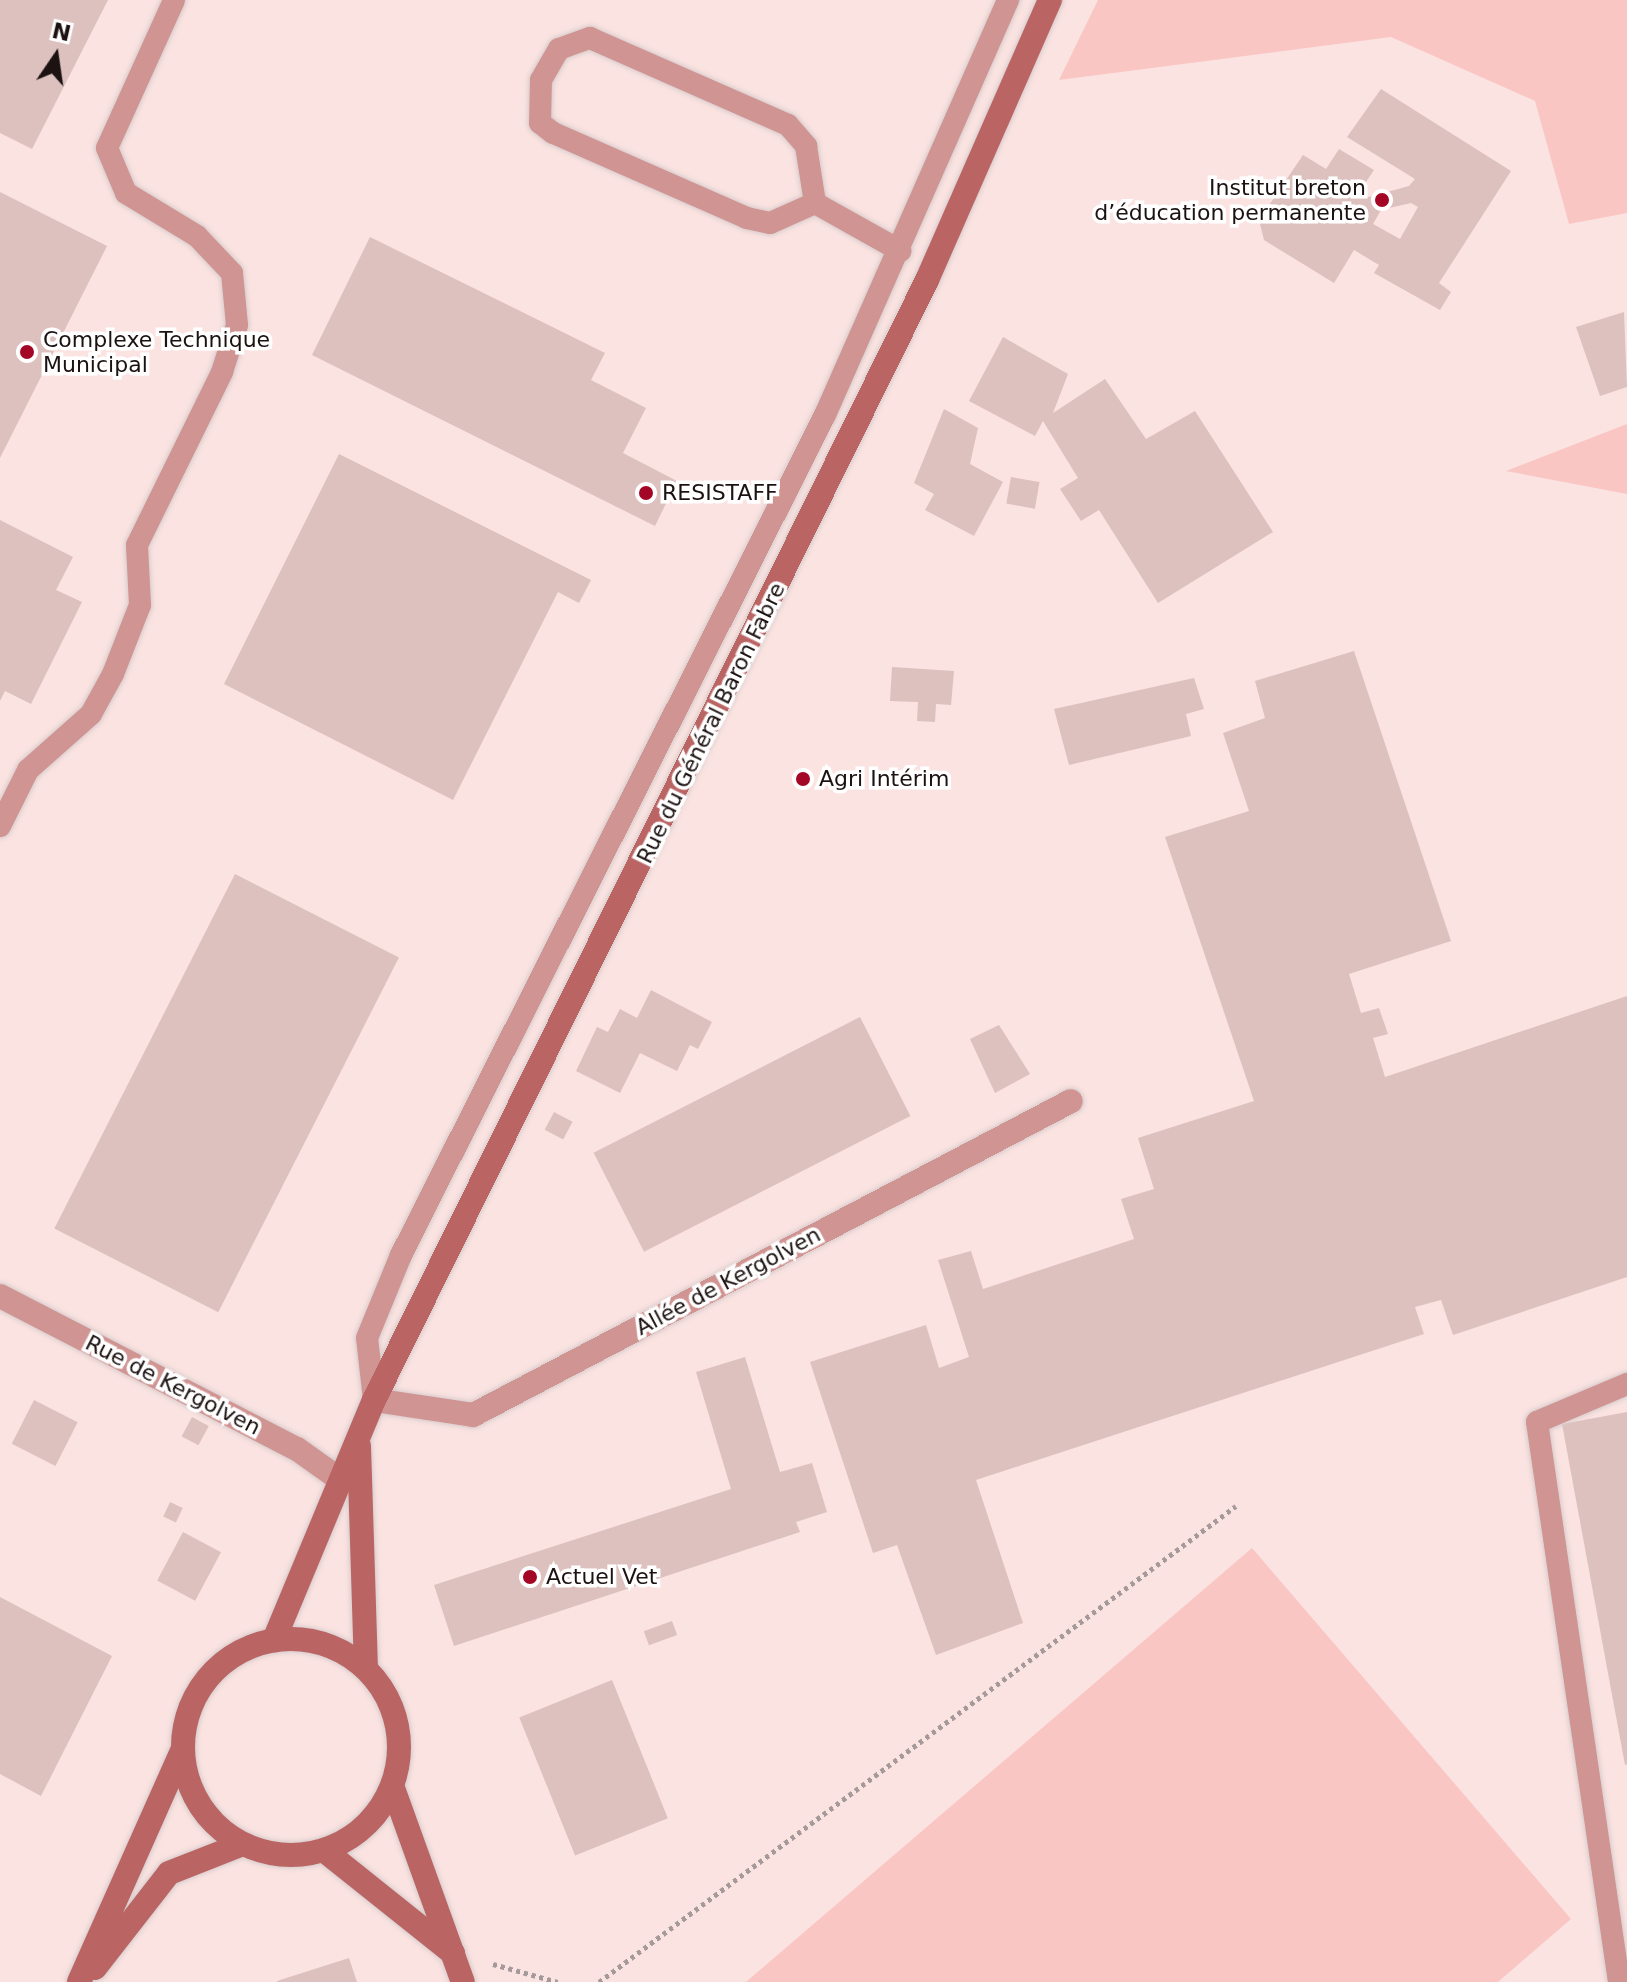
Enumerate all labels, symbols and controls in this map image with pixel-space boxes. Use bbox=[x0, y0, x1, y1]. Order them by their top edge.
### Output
north arrow bbox=[16, 16, 96, 96]
text: N bbox=[50, 18, 73, 46]
place label: Institut breton d’éducation permanente bbox=[1094, 174, 1366, 226]
marker: Institut breton d’éducation permanente bbox=[1373, 191, 1391, 209]
place label: Complexe Technique Municipal bbox=[43, 326, 270, 378]
marker: Complexe Technique Municipal bbox=[18, 343, 36, 361]
place label: RESISTAFF bbox=[662, 480, 778, 506]
marker: RESISTAFF bbox=[637, 484, 655, 502]
street label: Rue du Général Baron Fabre bbox=[631, 578, 791, 868]
place label: Agri Intérim bbox=[819, 766, 949, 792]
marker: Agri Intérim bbox=[794, 770, 812, 788]
street label: Allée de Kergolven bbox=[631, 1221, 825, 1341]
street label: Rue de Kergolven bbox=[81, 1329, 265, 1441]
place label: Actuel Vet bbox=[546, 1564, 657, 1590]
marker: Actuel Vet bbox=[521, 1568, 539, 1586]

